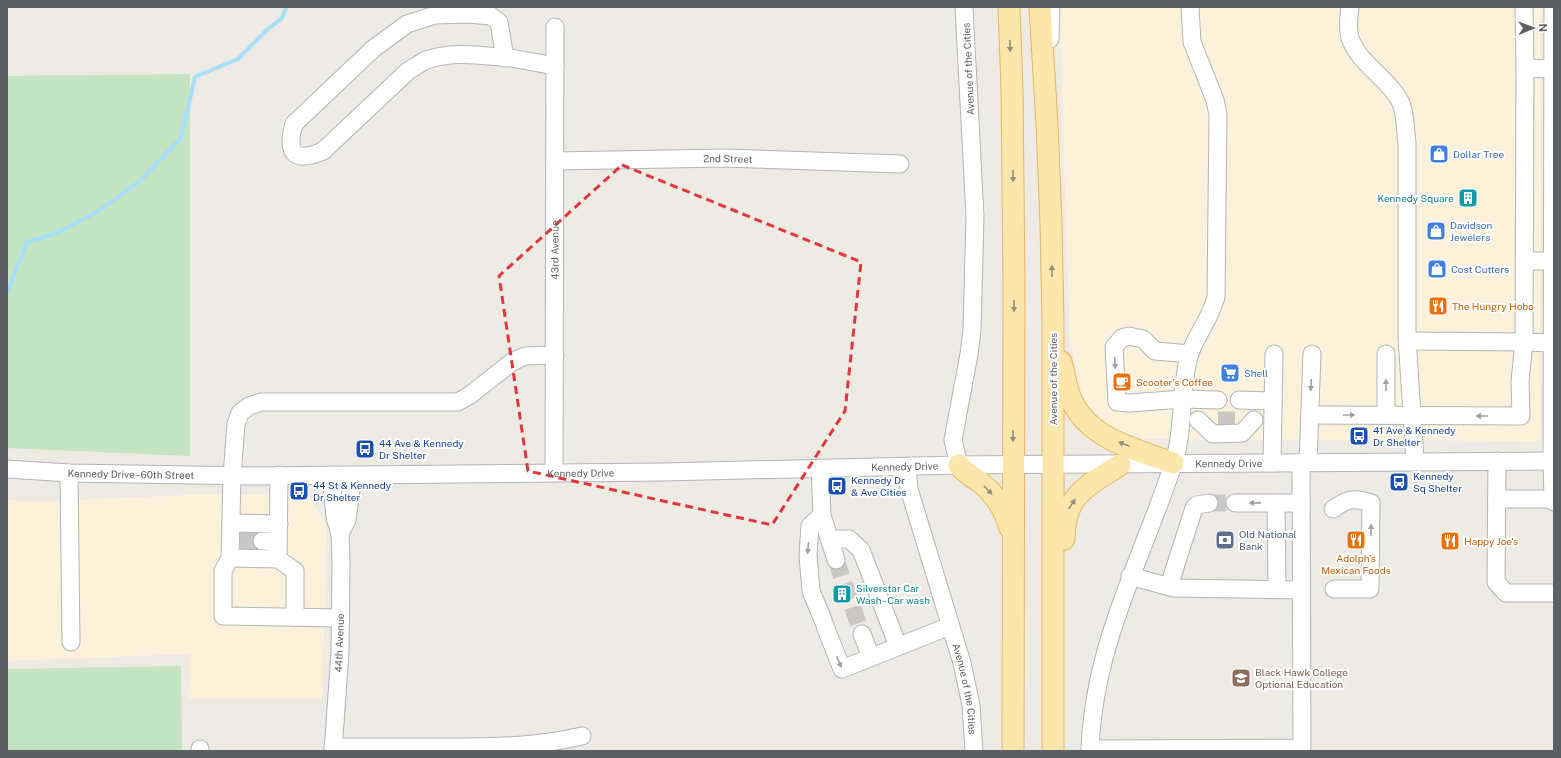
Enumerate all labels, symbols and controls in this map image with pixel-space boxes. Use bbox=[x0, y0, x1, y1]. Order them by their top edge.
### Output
north arrow bbox=[1513, 8, 1553, 48]
street label: Avenue of the Cities bbox=[960, 22, 976, 116]
text: N bbox=[1537, 23, 1549, 32]
one-way arrow bbox=[1007, 40, 1014, 52]
shop icon: Dollar Tree bbox=[1428, 143, 1450, 165]
place label: Dollar Tree bbox=[1453, 148, 1504, 160]
street label: 2nd Street bbox=[703, 152, 753, 165]
one-way arrow bbox=[1010, 170, 1016, 183]
building icon: Kennedy Square bbox=[1457, 187, 1479, 209]
place label: Kennedy Square bbox=[1377, 192, 1454, 204]
place label: Davidson Jewelers bbox=[1450, 219, 1492, 243]
street label: 43rd Avenue bbox=[548, 220, 561, 280]
shop icon: Davidson Jewelers bbox=[1425, 220, 1447, 242]
shop icon: Cost Cutters bbox=[1426, 258, 1448, 280]
place label: Cost Cutters bbox=[1451, 263, 1509, 275]
one-way arrow bbox=[1049, 264, 1055, 277]
restaurant icon: The Hungry Hobo bbox=[1427, 295, 1449, 317]
one-way arrow bbox=[1011, 300, 1017, 313]
place label: The Hungry Hobo bbox=[1452, 300, 1534, 312]
street label: Avenue of the Cities bbox=[1047, 333, 1059, 425]
one-way arrow bbox=[1112, 357, 1118, 370]
supermarket icon: Shell bbox=[1219, 362, 1241, 384]
place label: Shell bbox=[1244, 367, 1268, 379]
cafe icon: Scooter's Coffee bbox=[1111, 371, 1133, 393]
place label: Scooter's Coffee bbox=[1136, 376, 1213, 388]
one-way arrow bbox=[1383, 378, 1389, 391]
one-way arrow bbox=[1308, 379, 1314, 392]
one-way arrow bbox=[1343, 412, 1356, 418]
one-way arrow bbox=[1475, 413, 1488, 419]
place label: 41 Ave & Kennedy Dr Shelter bbox=[1373, 424, 1456, 448]
bus stop icon: 41 Ave & Kennedy Dr Shelter bbox=[1348, 425, 1370, 447]
one-way arrow bbox=[1010, 430, 1016, 443]
place label: 44 Ave & Kennedy Dr Shelter bbox=[379, 437, 464, 461]
bus stop icon: 44 Ave & Kennedy Dr Shelter bbox=[354, 438, 376, 460]
one-way arrow bbox=[1117, 441, 1129, 447]
street label: Kennedy Drive bbox=[1195, 457, 1263, 469]
street label: Kennedy Drive bbox=[871, 459, 939, 473]
street label: Kennedy Drive bbox=[547, 466, 615, 479]
street label: Kennedy Drive - 60th Street bbox=[67, 467, 194, 481]
place label: Kennedy Sq Shelter bbox=[1413, 470, 1462, 494]
bus stop icon: Kennedy Sq Shelter bbox=[1388, 471, 1410, 493]
place label: Kennedy Dr & Ave Cities bbox=[851, 474, 906, 498]
bus stop icon: Kennedy Dr & Ave Cities bbox=[826, 475, 848, 497]
place label: 44 St & Kennedy Dr Shelter bbox=[313, 479, 392, 503]
bus stop icon: 44 St & Kennedy Dr Shelter bbox=[288, 480, 310, 502]
one-way arrow bbox=[983, 485, 993, 495]
one-way arrow bbox=[1068, 498, 1075, 510]
one-way arrow bbox=[1248, 500, 1261, 506]
one-way arrow bbox=[1368, 523, 1374, 536]
place label: Old National Bank bbox=[1239, 528, 1297, 552]
bank icon: Old National Bank bbox=[1214, 529, 1236, 551]
restaurant icon: Adolph's Mexican Foods bbox=[1345, 529, 1367, 551]
restaurant icon: Happy Joe's bbox=[1439, 530, 1461, 552]
place label: Happy Joe's bbox=[1464, 535, 1518, 547]
one-way arrow bbox=[805, 542, 812, 554]
place label: Adolph's Mexican Foods bbox=[1321, 552, 1391, 576]
place label: Silverstar Car Wash - Car wash bbox=[856, 582, 930, 606]
building icon: Silverstar Car Wash - Car wash bbox=[831, 583, 853, 605]
street label: 44th Avenue bbox=[332, 613, 346, 673]
street label: Avenue of the Cities bbox=[950, 642, 979, 735]
one-way arrow bbox=[837, 656, 843, 668]
place label: Black Hawk College Optional Education bbox=[1255, 666, 1348, 690]
school or university icon: Black Hawk College Optional Education bbox=[1230, 667, 1252, 689]

